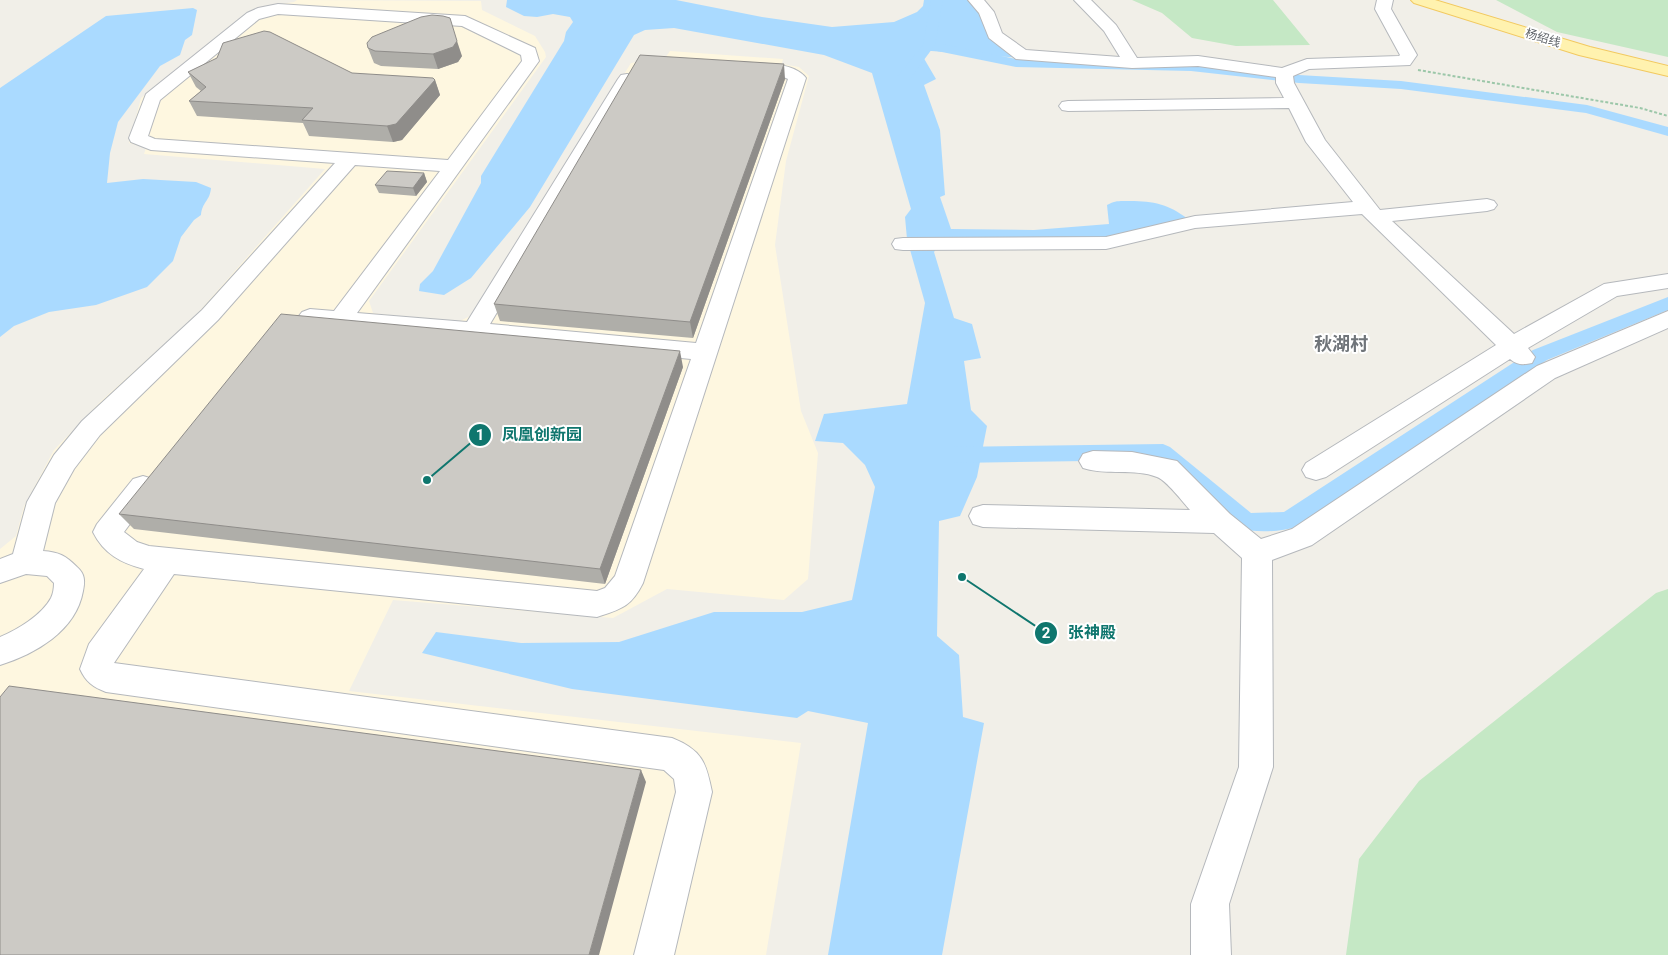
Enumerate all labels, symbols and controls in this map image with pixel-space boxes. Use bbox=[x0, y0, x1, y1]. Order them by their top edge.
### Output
street label: 杨绍线 bbox=[1524, 26, 1562, 50]
district label: 秋湖村 bbox=[1314, 333, 1368, 354]
callout: 凤凰创新园 bbox=[467, 419, 592, 450]
text: 凤凰创新园 bbox=[502, 425, 582, 444]
text: 1 bbox=[476, 426, 484, 444]
callout: 张神殿 bbox=[1033, 617, 1126, 648]
text: 张神殿 bbox=[1068, 623, 1116, 642]
text: 2 bbox=[1042, 624, 1051, 642]

